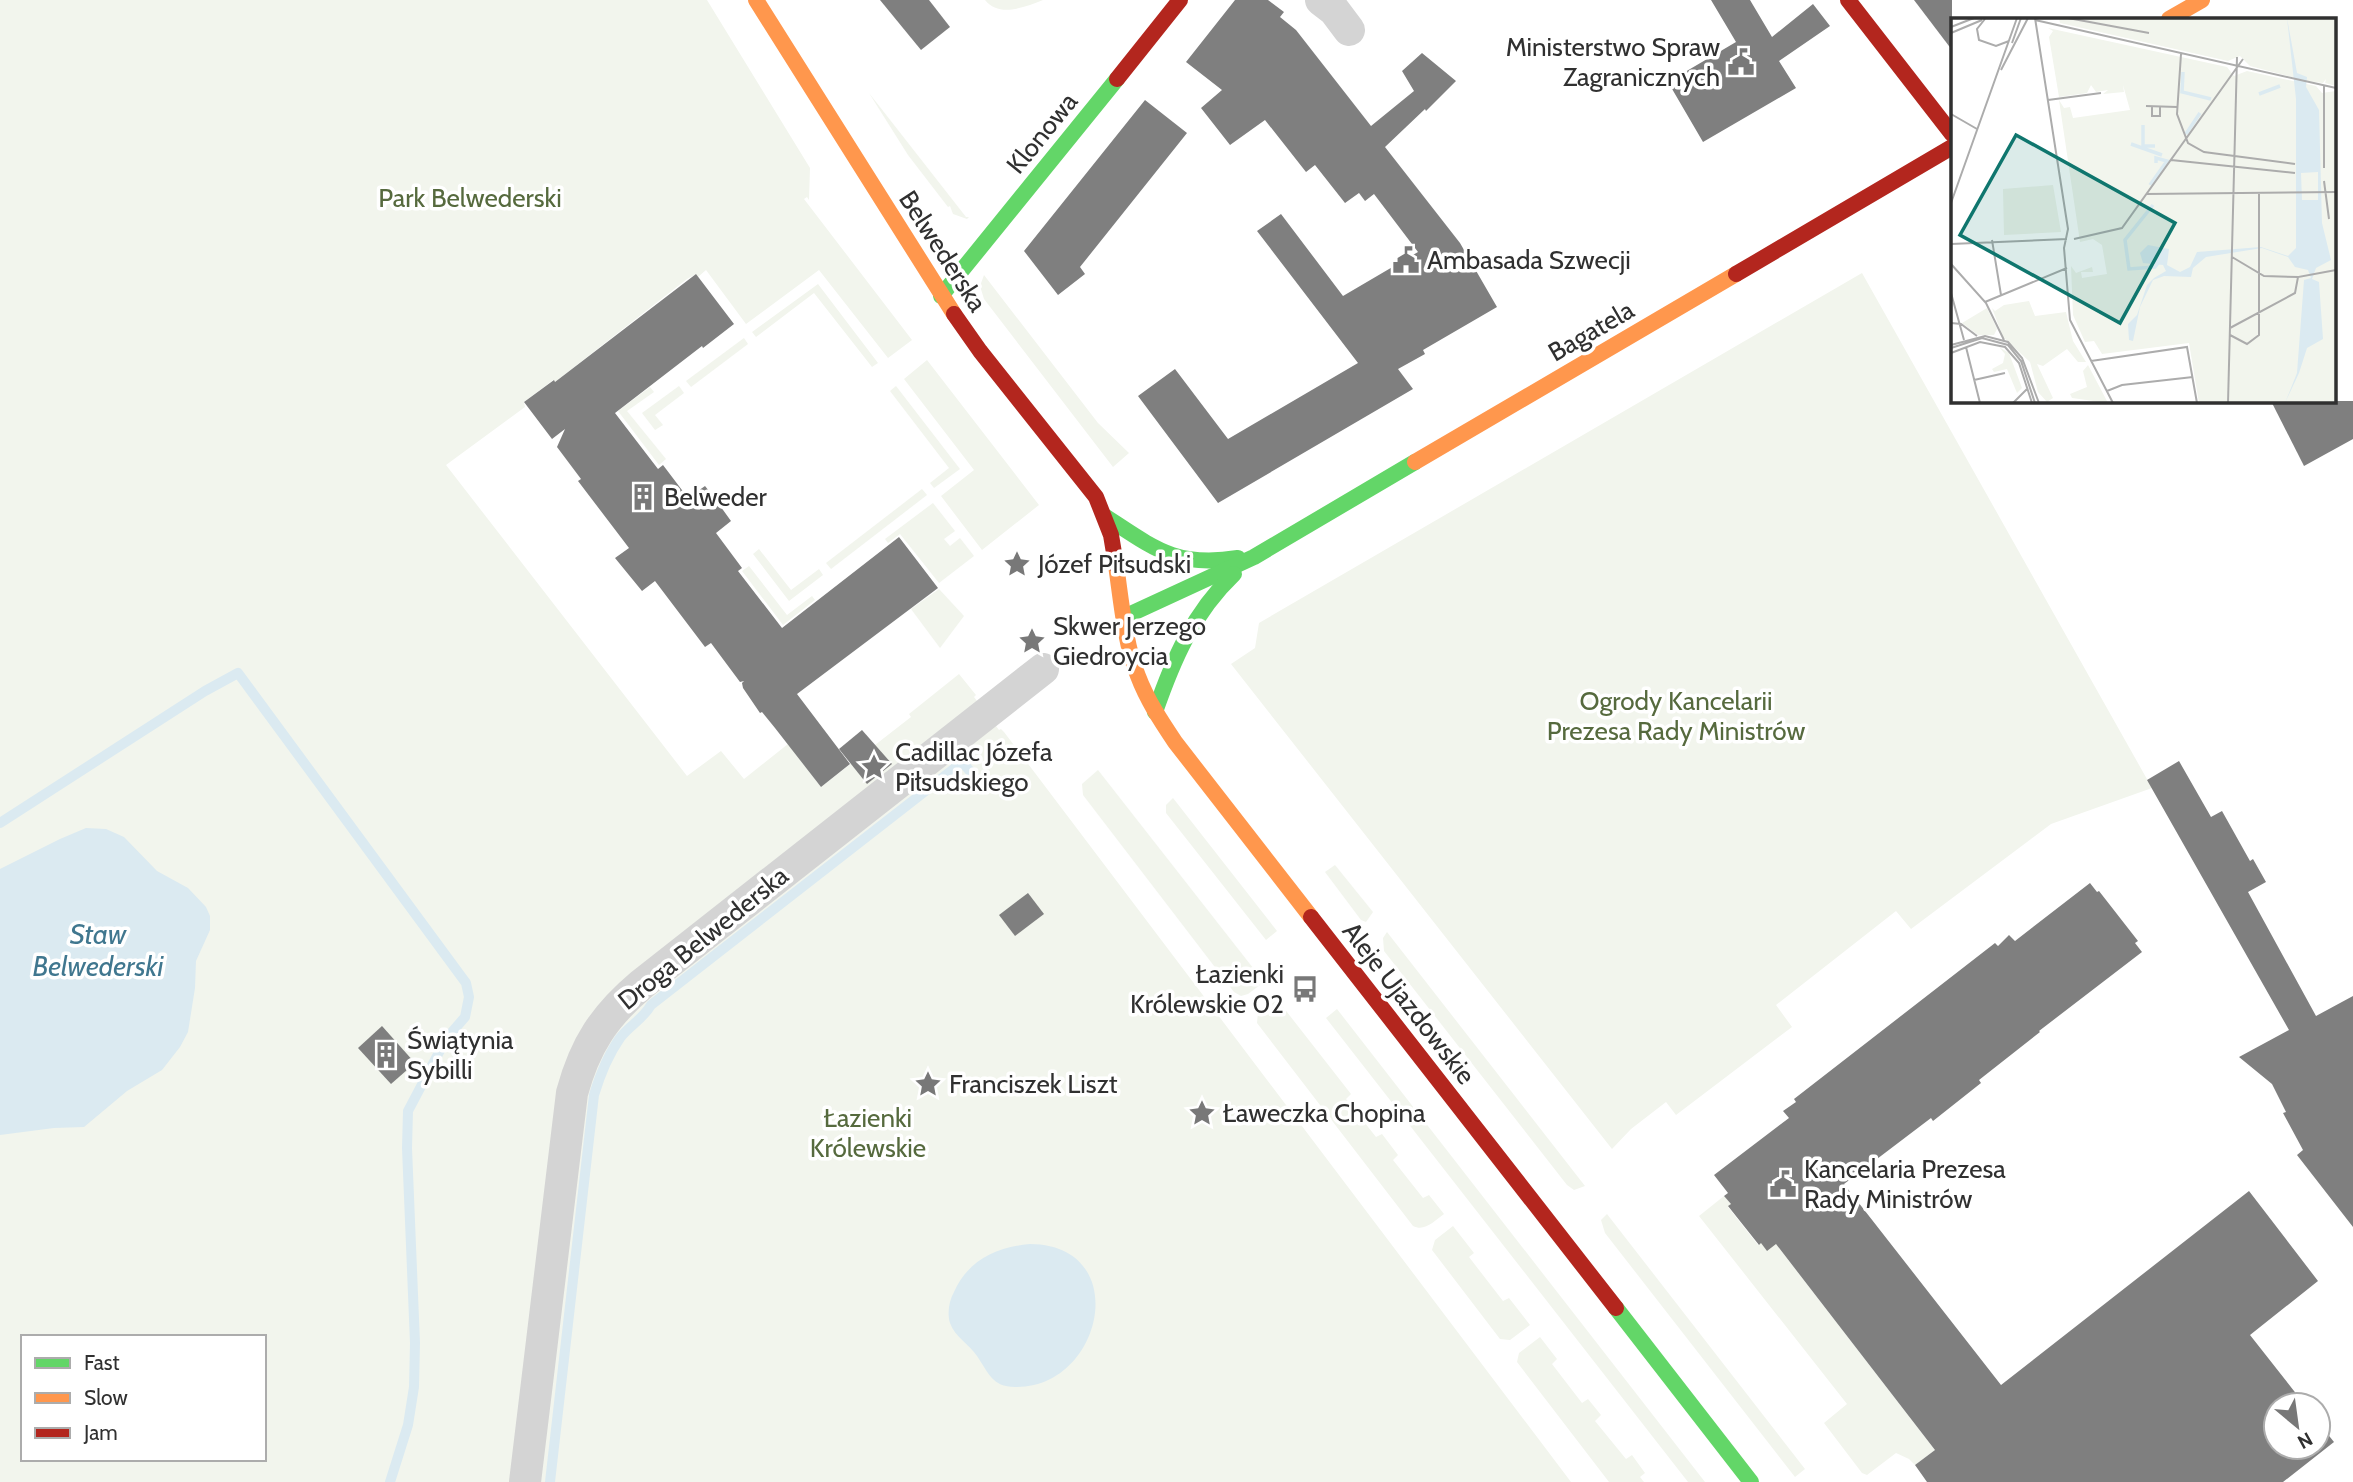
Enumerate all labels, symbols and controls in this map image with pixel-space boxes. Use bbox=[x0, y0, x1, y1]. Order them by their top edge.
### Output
inset map bbox=[1951, 18, 2336, 402]
place label: Ministerstwo Spraw Zagranicznych bbox=[1506, 31, 1720, 93]
public building icon: Ministerstwo Spraw Zagranicznych bbox=[1726, 47, 1756, 77]
street label: Klonowa bbox=[1000, 86, 1085, 180]
park label: Park Belwederski bbox=[378, 182, 562, 214]
street label: Belwederska bbox=[892, 185, 994, 318]
place label: Ambasada Szwecji bbox=[1427, 244, 1631, 276]
public building icon: Ambasada Szwecji bbox=[1391, 245, 1421, 275]
street label: Bagatela bbox=[1542, 293, 1640, 368]
place label: Belweder bbox=[664, 481, 768, 513]
building icon: Belweder bbox=[628, 482, 658, 512]
place label: Józef Piłsudski bbox=[1037, 548, 1191, 580]
place icon: Józef Piłsudski bbox=[1002, 549, 1032, 579]
place label: Skwer Jerzego Giedroycia bbox=[1053, 610, 1206, 672]
place icon: Skwer Jerzego Giedroycia bbox=[1017, 626, 1047, 656]
park label: Ogrody Kancelarii Prezesa Rady Ministrów bbox=[1547, 685, 1805, 747]
place label: Cadillac Józefa Piłsudskiego bbox=[895, 736, 1053, 798]
place icon: Cadillac Józefa Piłsudskiego bbox=[859, 752, 889, 782]
street label: Droga Belwederska bbox=[611, 859, 795, 1016]
street label: Aleje Ujazdowskie bbox=[1336, 916, 1482, 1090]
water label: Staw Belwederski bbox=[32, 917, 165, 983]
place label: Łazienki Królewskie 02 bbox=[1130, 958, 1284, 1020]
bus stop icon: Łazienki Królewskie 02 bbox=[1290, 974, 1320, 1004]
place label: Świątynia Sybilli bbox=[407, 1024, 514, 1086]
building icon: Świątynia Sybilli bbox=[371, 1040, 401, 1070]
place label: Franciszek Liszt bbox=[949, 1068, 1118, 1100]
place icon: Franciszek Liszt bbox=[913, 1069, 943, 1099]
place label: Ławeczka Chopina bbox=[1223, 1097, 1426, 1129]
place icon: Ławeczka Chopina bbox=[1187, 1098, 1217, 1128]
park label: Łazienki Królewskie bbox=[810, 1102, 926, 1164]
place label: Kancelaria Prezesa Rady Ministrów bbox=[1804, 1153, 2006, 1215]
public building icon: Kancelaria Prezesa Rady Ministrów bbox=[1768, 1169, 1798, 1199]
legend bbox=[21, 1335, 266, 1461]
text: Fast bbox=[84, 1350, 120, 1375]
text: Slow bbox=[84, 1385, 128, 1410]
north arrow bbox=[2262, 1391, 2332, 1461]
text: Jam bbox=[83, 1420, 118, 1445]
text: N bbox=[2294, 1427, 2316, 1454]

